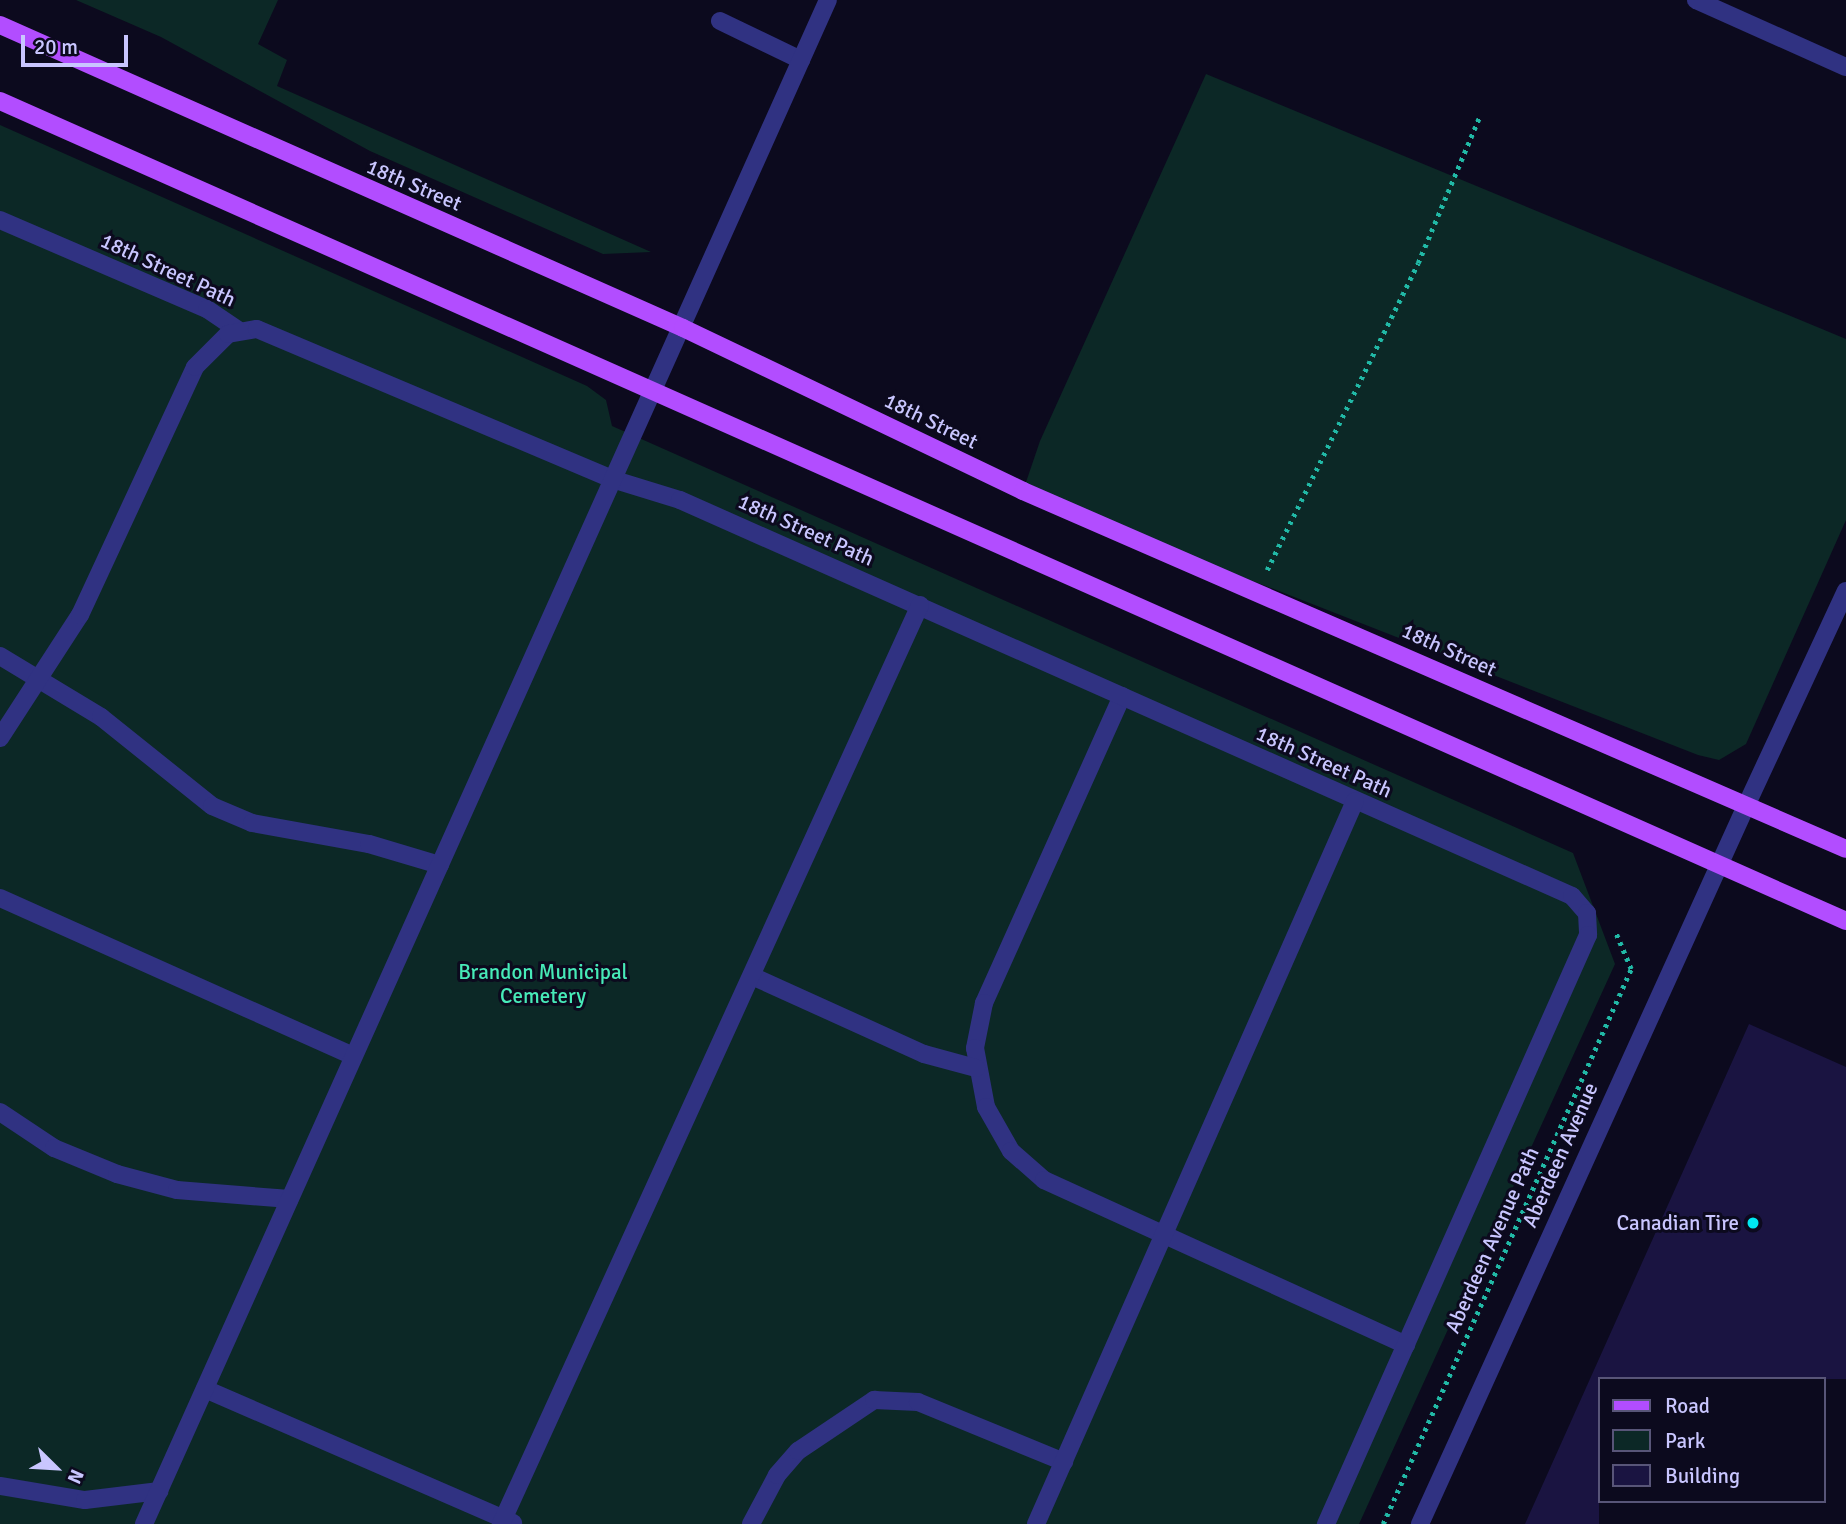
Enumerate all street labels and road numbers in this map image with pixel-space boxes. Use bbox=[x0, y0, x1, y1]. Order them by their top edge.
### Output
street label: 18th Street bbox=[363, 154, 465, 216]
street label: 18th Street Path bbox=[96, 228, 240, 312]
street label: 18th Street bbox=[880, 388, 982, 454]
street label: 18th Street Path bbox=[734, 489, 878, 571]
street label: 18th Street bbox=[1398, 618, 1500, 682]
street label: 18th Street Path bbox=[1252, 721, 1396, 803]
street label: Aberdeen Avenue bbox=[1517, 1079, 1603, 1231]
street label: Aberdeen Avenue Path bbox=[1440, 1143, 1544, 1337]

